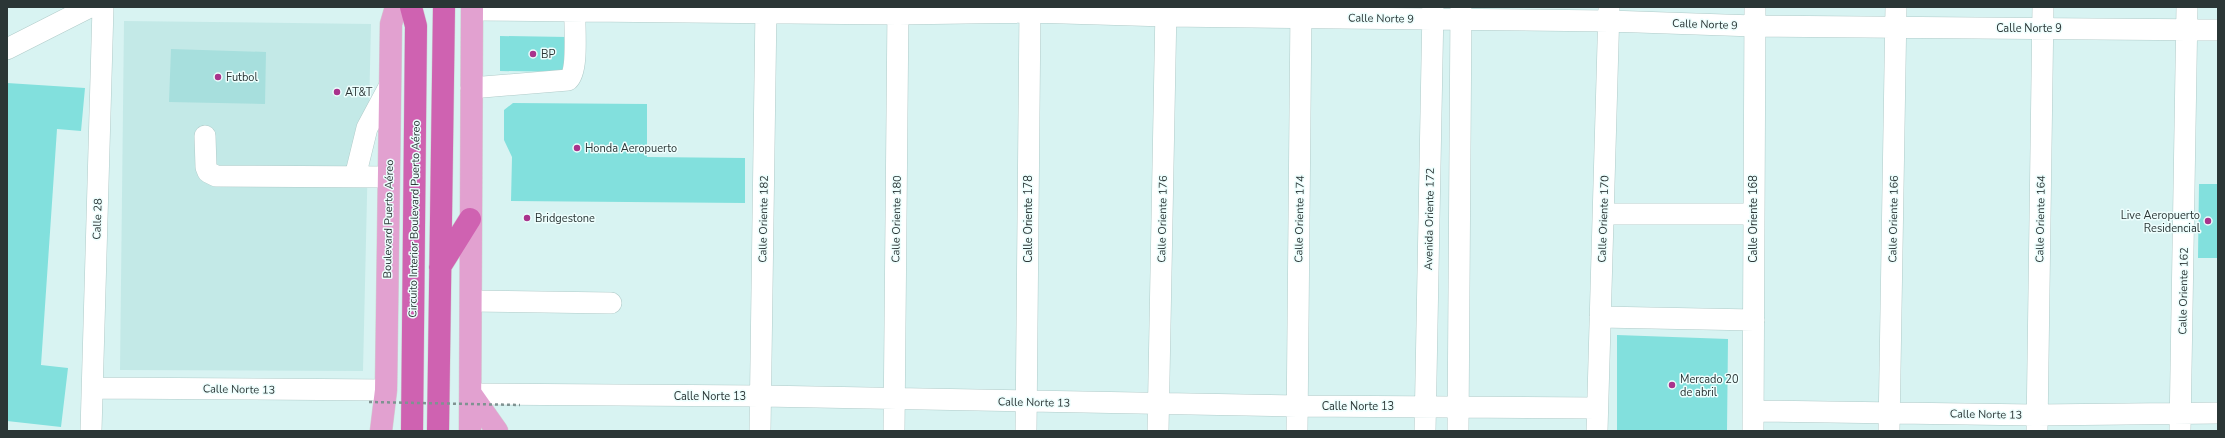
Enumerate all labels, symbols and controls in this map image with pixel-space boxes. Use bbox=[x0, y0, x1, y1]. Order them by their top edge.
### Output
street label: Calle Norte 9 bbox=[1348, 10, 1414, 27]
street label: Calle Norte 9 bbox=[1672, 16, 1738, 33]
street label: Calle Norte 9 bbox=[1996, 21, 2062, 36]
place label: BP bbox=[541, 47, 555, 62]
marker: BP bbox=[528, 49, 538, 59]
place label: Futbol bbox=[226, 70, 258, 85]
marker: Futbol bbox=[213, 72, 223, 82]
place label: AT&T bbox=[345, 85, 373, 100]
marker: AT&T bbox=[332, 87, 342, 97]
street label: Circuito Interior Boulevard Puerto Aéreo bbox=[405, 120, 424, 318]
place label: Honda Aeropuerto bbox=[585, 141, 677, 156]
marker: Honda Aeropuerto bbox=[572, 143, 582, 153]
street label: Boulevard Puerto Aéreo bbox=[380, 160, 397, 278]
street label: Avenida Oriente 172 bbox=[1421, 168, 1438, 270]
street label: Calle Oriente 182 bbox=[755, 175, 772, 263]
street label: Calle Oriente 180 bbox=[888, 175, 905, 263]
street label: Calle Oriente 178 bbox=[1021, 175, 1036, 263]
street label: Calle Oriente 176 bbox=[1154, 175, 1171, 263]
street label: Calle Oriente 174 bbox=[1291, 175, 1308, 263]
street label: Calle Oriente 170 bbox=[1594, 175, 1613, 263]
street label: Calle Oriente 168 bbox=[1746, 175, 1761, 263]
street label: Calle Oriente 166 bbox=[1885, 175, 1902, 263]
street label: Calle Oriente 164 bbox=[2032, 175, 2049, 263]
street label: Calle 28 bbox=[89, 198, 106, 240]
place label: Live Aeropuerto Residencial bbox=[2121, 208, 2201, 236]
place label: Bridgestone bbox=[535, 211, 595, 226]
marker: Bridgestone bbox=[522, 213, 532, 223]
marker: Live Aeropuerto Residencial bbox=[2203, 216, 2213, 226]
street label: Calle Oriente 162 bbox=[2175, 247, 2192, 335]
place label: Mercado 20 de abril bbox=[1680, 372, 1739, 400]
marker: Mercado 20 de abril bbox=[1667, 380, 1677, 390]
street label: Calle Norte 13 bbox=[203, 381, 275, 398]
street label: Calle Norte 13 bbox=[674, 389, 746, 404]
street label: Calle Norte 13 bbox=[998, 394, 1070, 411]
street label: Calle Norte 13 bbox=[1322, 399, 1394, 414]
street label: Calle Norte 13 bbox=[1950, 406, 2022, 423]

